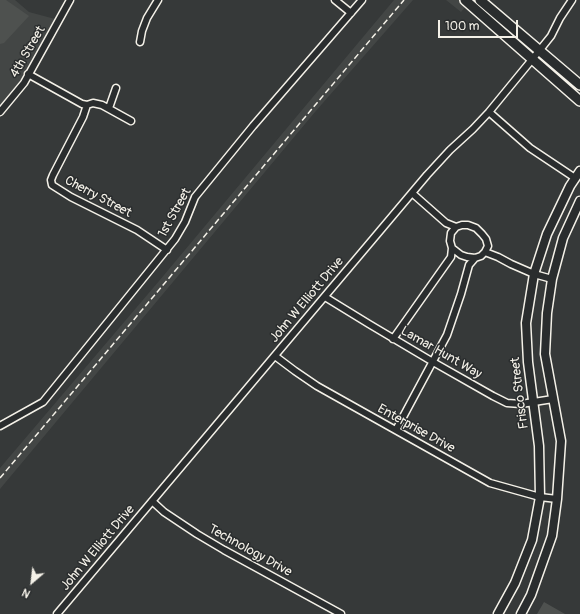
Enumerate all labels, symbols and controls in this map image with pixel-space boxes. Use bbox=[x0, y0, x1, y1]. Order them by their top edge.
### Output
scale bar bbox=[440, 12, 520, 38]
text: 100 m bbox=[445, 19, 479, 34]
street label: 4th Street bbox=[7, 23, 49, 81]
street label: Cherry Street bbox=[62, 173, 134, 221]
street label: 1st Street bbox=[155, 186, 195, 240]
street label: John W Elliott Drive bbox=[267, 254, 347, 346]
street label: Lamar Hunt Way bbox=[398, 323, 484, 383]
street label: Frisco Street bbox=[508, 356, 532, 430]
street label: Enterprise Drive bbox=[375, 401, 457, 457]
street label: John W Elliott Drive bbox=[58, 502, 138, 594]
street label: Technology Drive bbox=[206, 522, 294, 580]
north arrow bbox=[12, 562, 52, 602]
text: N bbox=[20, 586, 32, 601]

